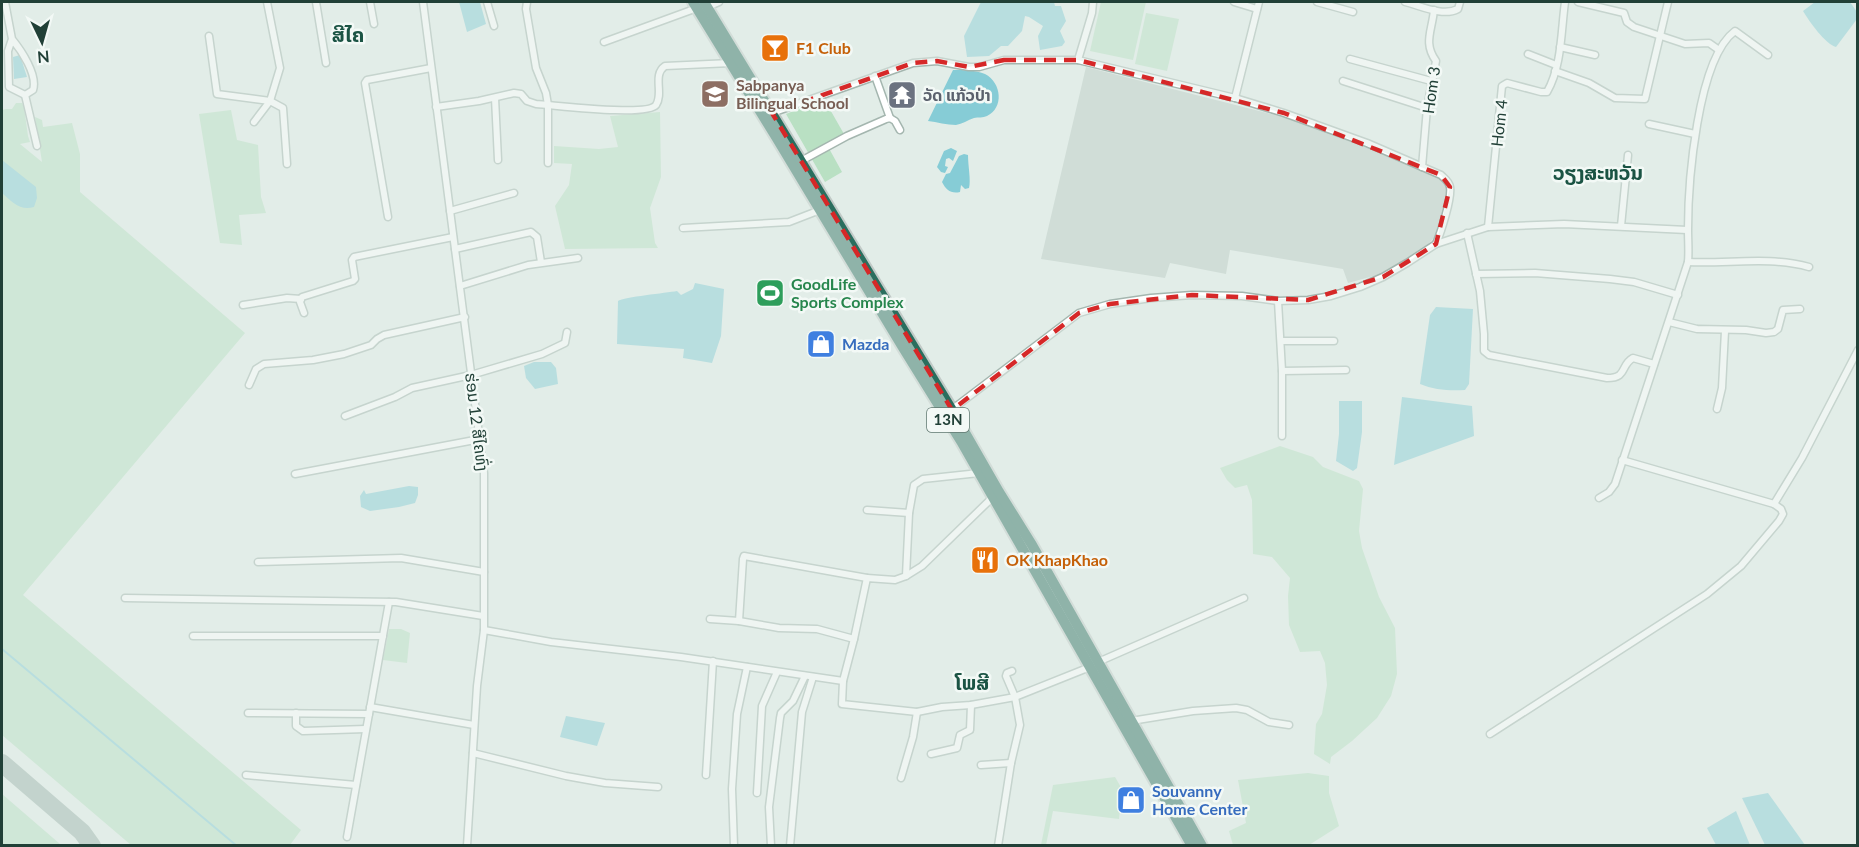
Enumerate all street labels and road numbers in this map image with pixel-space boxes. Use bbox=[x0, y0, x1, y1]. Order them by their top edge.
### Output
street label: Hom 3 bbox=[1418, 65, 1443, 115]
street label: Hom 4 bbox=[1487, 98, 1510, 148]
street label: ຮ່ອມ 12 ສີໄຄທົ່ງ bbox=[462, 372, 494, 472]
road number: 13N bbox=[927, 408, 969, 432]

